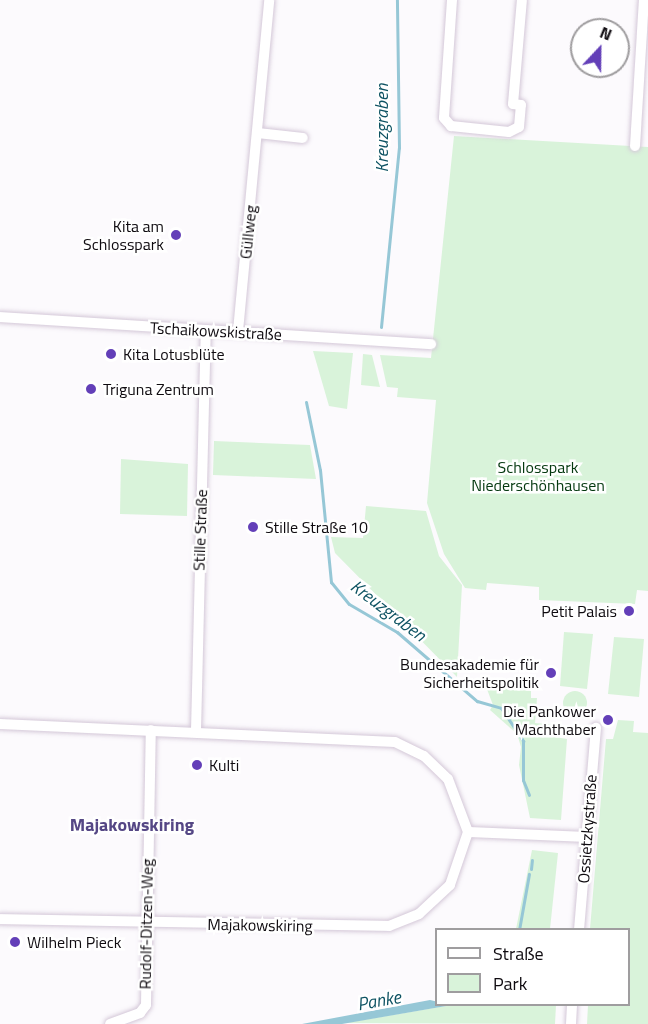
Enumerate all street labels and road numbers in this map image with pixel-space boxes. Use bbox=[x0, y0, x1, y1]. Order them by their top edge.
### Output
street label: Güllweg bbox=[236, 204, 260, 260]
street label: Tschaikowskistraße bbox=[150, 318, 282, 344]
street label: Stille Straße bbox=[189, 489, 211, 571]
street label: Ossietzkystraße bbox=[574, 774, 600, 884]
street label: Rudolf-Ditzen-Weg bbox=[135, 858, 157, 990]
street label: Majakowskiring bbox=[207, 914, 313, 936]

